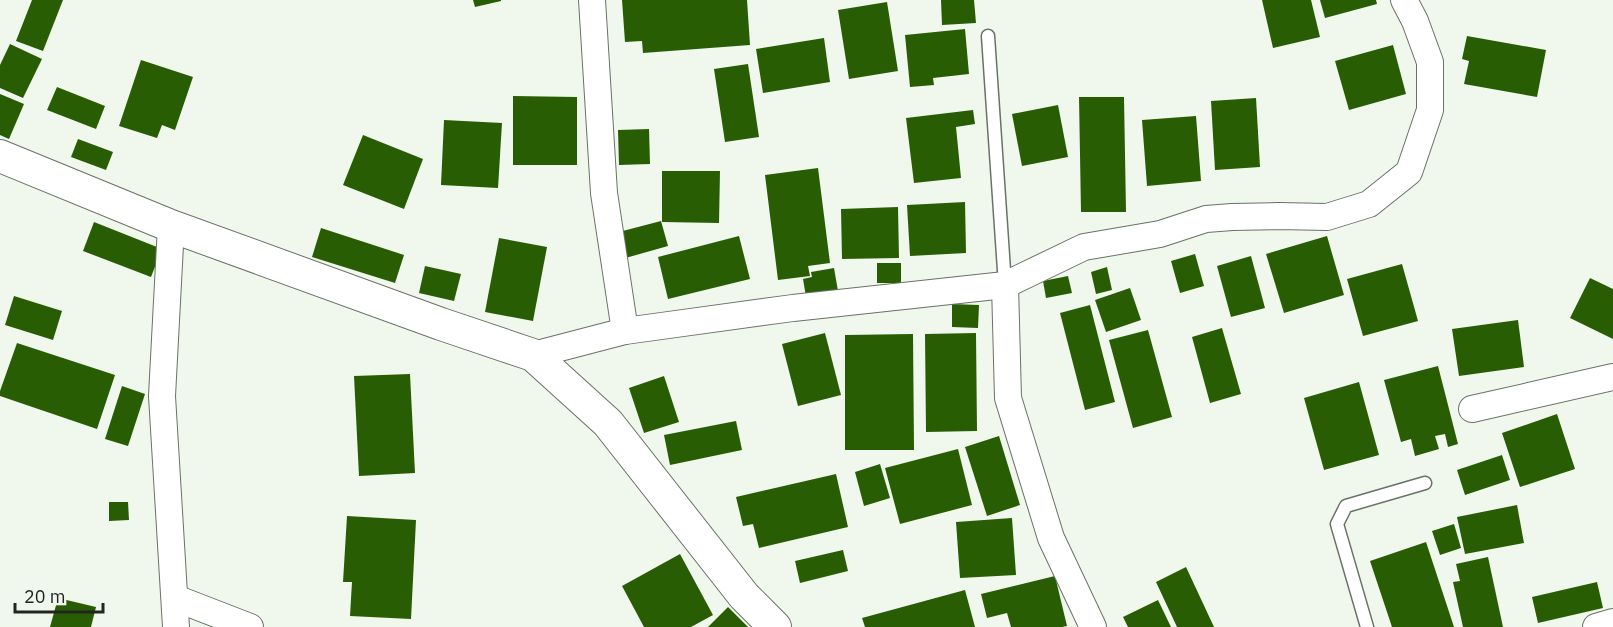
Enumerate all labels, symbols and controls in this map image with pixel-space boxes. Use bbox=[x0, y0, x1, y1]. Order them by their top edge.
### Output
scale bar bbox=[15, 576, 104, 614]
text: 20 m bbox=[24, 585, 66, 608]

